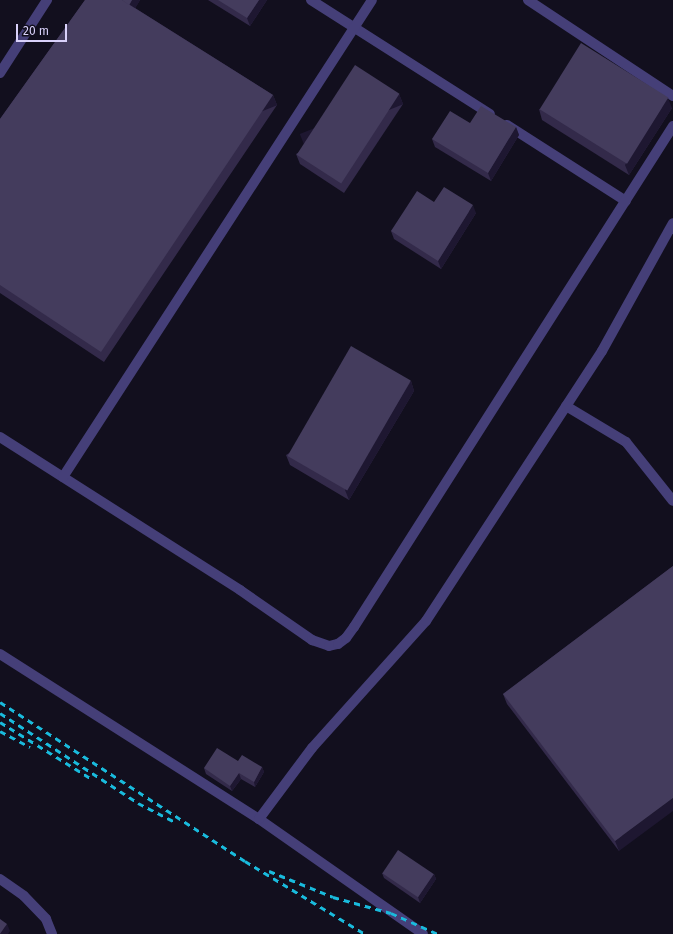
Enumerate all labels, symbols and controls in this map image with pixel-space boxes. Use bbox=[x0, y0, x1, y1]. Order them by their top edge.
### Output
scale bar bbox=[18, 16, 69, 42]
text: 20 m bbox=[23, 24, 49, 38]

